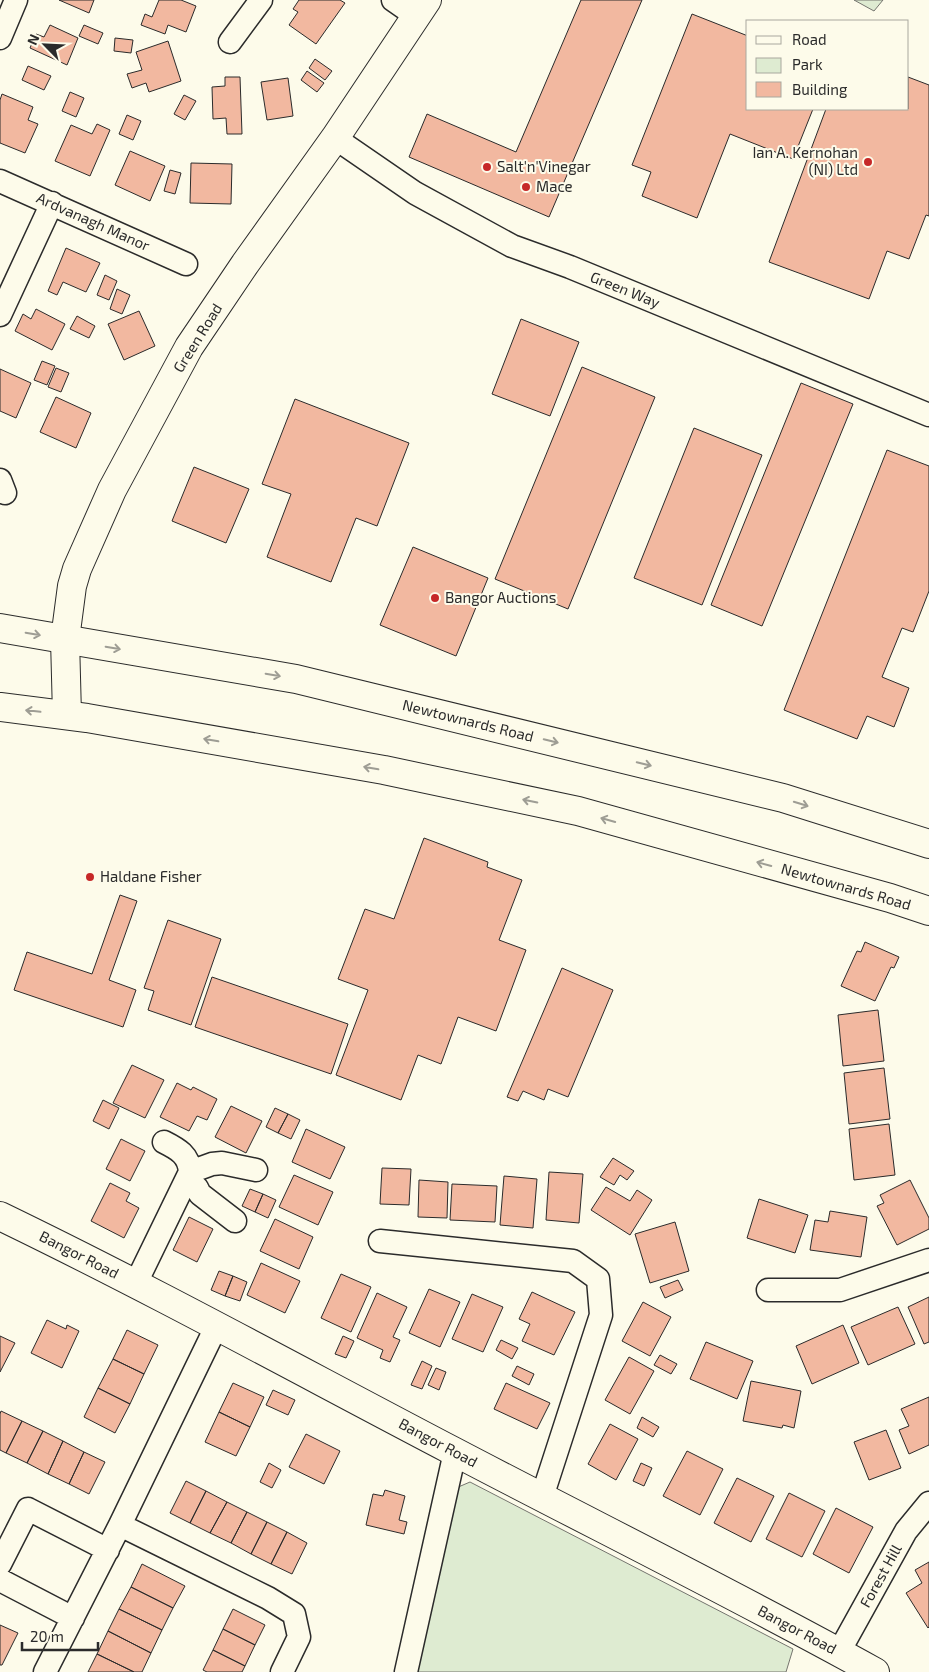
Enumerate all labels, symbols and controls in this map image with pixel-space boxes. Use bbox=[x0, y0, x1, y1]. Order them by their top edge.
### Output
north arrow bbox=[20, 20, 70, 70]
legend bbox=[746, 20, 909, 110]
text: Road bbox=[792, 30, 827, 48]
text: N bbox=[23, 31, 42, 48]
text: Park bbox=[792, 55, 823, 73]
text: Building bbox=[792, 80, 848, 98]
place label: Ian A. Kernohan (NI) Ltd bbox=[752, 143, 858, 178]
marker: Ian A. Kernohan (NI) Ltd bbox=[862, 156, 874, 168]
place label: Salt'n'Vinegar bbox=[497, 157, 591, 175]
marker: Salt'n'Vinegar bbox=[481, 161, 493, 173]
place label: Mace bbox=[536, 177, 573, 195]
marker: Mace bbox=[520, 181, 532, 193]
street label: Ardvanagh Manor bbox=[34, 188, 153, 254]
street label: Green Way bbox=[588, 267, 663, 311]
street label: Green Road bbox=[169, 300, 225, 375]
place label: Bangor Auctions bbox=[445, 588, 556, 606]
marker: Bangor Auctions bbox=[429, 592, 441, 604]
one-way arrow bbox=[24, 629, 40, 639]
one-way arrow bbox=[105, 643, 121, 653]
one-way arrow bbox=[265, 671, 281, 681]
street label: Newtownards Road bbox=[401, 695, 536, 745]
one-way arrow bbox=[26, 706, 42, 716]
one-way arrow bbox=[203, 734, 219, 744]
one-way arrow bbox=[542, 737, 558, 746]
one-way arrow bbox=[635, 760, 651, 769]
one-way arrow bbox=[363, 762, 379, 772]
one-way arrow bbox=[522, 796, 538, 805]
one-way arrow bbox=[793, 800, 809, 810]
one-way arrow bbox=[600, 815, 616, 824]
one-way arrow bbox=[757, 859, 773, 868]
street label: Newtownards Road bbox=[779, 859, 913, 913]
place label: Haldane Fisher bbox=[100, 867, 202, 885]
marker: Haldane Fisher bbox=[84, 871, 96, 883]
street label: Bangor Road bbox=[37, 1226, 122, 1282]
street label: Bangor Road bbox=[396, 1414, 481, 1470]
street label: Forest Hill bbox=[855, 1540, 905, 1610]
street label: Bangor Road bbox=[755, 1601, 840, 1657]
scale bar bbox=[22, 1620, 99, 1652]
text: 20 m bbox=[30, 1627, 64, 1645]

